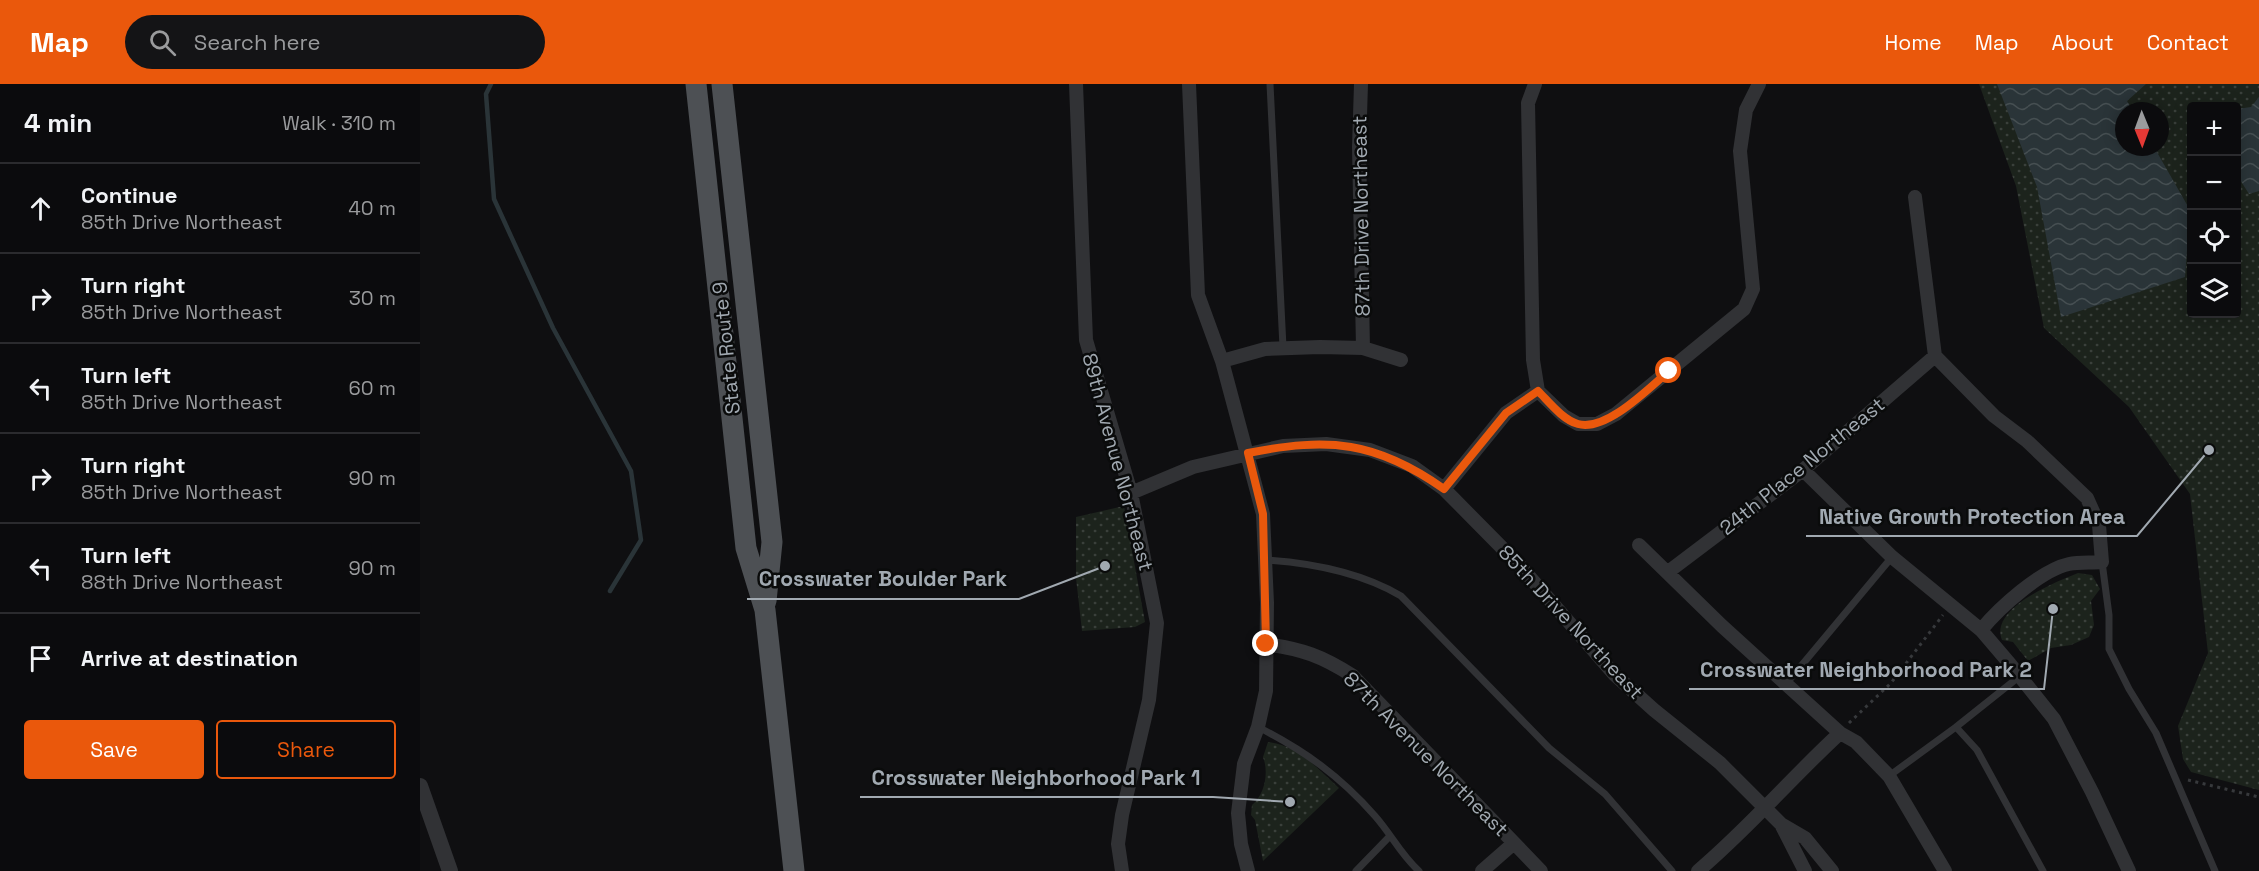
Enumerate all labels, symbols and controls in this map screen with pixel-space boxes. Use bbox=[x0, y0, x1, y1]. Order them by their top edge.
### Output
search box bbox=[125, 15, 545, 69]
text: Map bbox=[30, 24, 89, 60]
icon: search bbox=[146, 26, 179, 59]
text: Search here bbox=[194, 28, 321, 56]
text: Home bbox=[1884, 29, 1942, 56]
text: Map bbox=[1975, 29, 2019, 56]
text: About bbox=[2052, 29, 2114, 56]
text: Contact bbox=[2147, 29, 2229, 56]
north arrow bbox=[2115, 102, 2169, 156]
map controls bbox=[2187, 102, 2241, 318]
button: + bbox=[2187, 102, 2241, 156]
text: 4 min bbox=[24, 106, 92, 140]
text: Walk · 310 m bbox=[282, 110, 396, 136]
street label: 87th Drive Northeast bbox=[1346, 115, 1376, 317]
button: − bbox=[2187, 156, 2241, 210]
text: Continue bbox=[81, 181, 177, 209]
icon: ahead bbox=[24, 192, 57, 225]
text: 40 m bbox=[348, 195, 396, 221]
text: 85th Drive Northeast bbox=[81, 209, 283, 235]
button: locate bbox=[2187, 210, 2241, 264]
button: layers bbox=[2187, 264, 2241, 318]
text: Turn right bbox=[81, 271, 186, 299]
street label: State Route 9 bbox=[706, 280, 746, 416]
icon: right bbox=[24, 282, 57, 315]
text: 30 m bbox=[349, 285, 396, 311]
text: 85th Drive Northeast bbox=[81, 299, 283, 325]
street label: 89th Avenue Northeast bbox=[1076, 350, 1160, 574]
route start bbox=[1655, 357, 1681, 383]
text: Turn left bbox=[81, 361, 171, 389]
icon: left bbox=[24, 372, 57, 405]
text: 60 m bbox=[349, 375, 396, 401]
text: 85th Drive Northeast bbox=[81, 389, 283, 415]
street label: 24th Place Northeast bbox=[1714, 391, 1890, 541]
text: Turn right bbox=[81, 451, 186, 479]
icon: right bbox=[24, 462, 57, 495]
text: 90 m bbox=[349, 465, 396, 491]
text: 85th Drive Northeast bbox=[81, 479, 283, 505]
callout: Native Growth Protection Area bbox=[1806, 497, 2137, 536]
text: Native Growth Protection Area bbox=[1819, 503, 2125, 530]
street label: 85th Drive Northeast bbox=[1493, 539, 1649, 705]
text: Turn left bbox=[81, 541, 171, 569]
icon: left bbox=[24, 552, 57, 585]
text: 90 m bbox=[349, 555, 396, 581]
callout: Crosswater Boulder Park bbox=[747, 560, 1019, 599]
text: Crosswater Boulder Park bbox=[759, 565, 1007, 592]
text: 88th Drive Northeast bbox=[81, 569, 283, 595]
route end bbox=[1252, 630, 1278, 656]
icon: arrive bbox=[24, 642, 57, 675]
text: Arrive at destination bbox=[81, 644, 298, 672]
callout: Crosswater Neighborhood Park 2 bbox=[1689, 650, 2044, 689]
text: Crosswater Neighborhood Park 2 bbox=[1700, 656, 2032, 683]
street label: 87th Avenue Northeast bbox=[1338, 666, 1514, 842]
button: Save bbox=[24, 720, 204, 779]
button: Share bbox=[216, 720, 396, 779]
callout: Crosswater Neighborhood Park 1 bbox=[860, 758, 1213, 797]
text: Crosswater Neighborhood Park 1 bbox=[872, 764, 1200, 791]

